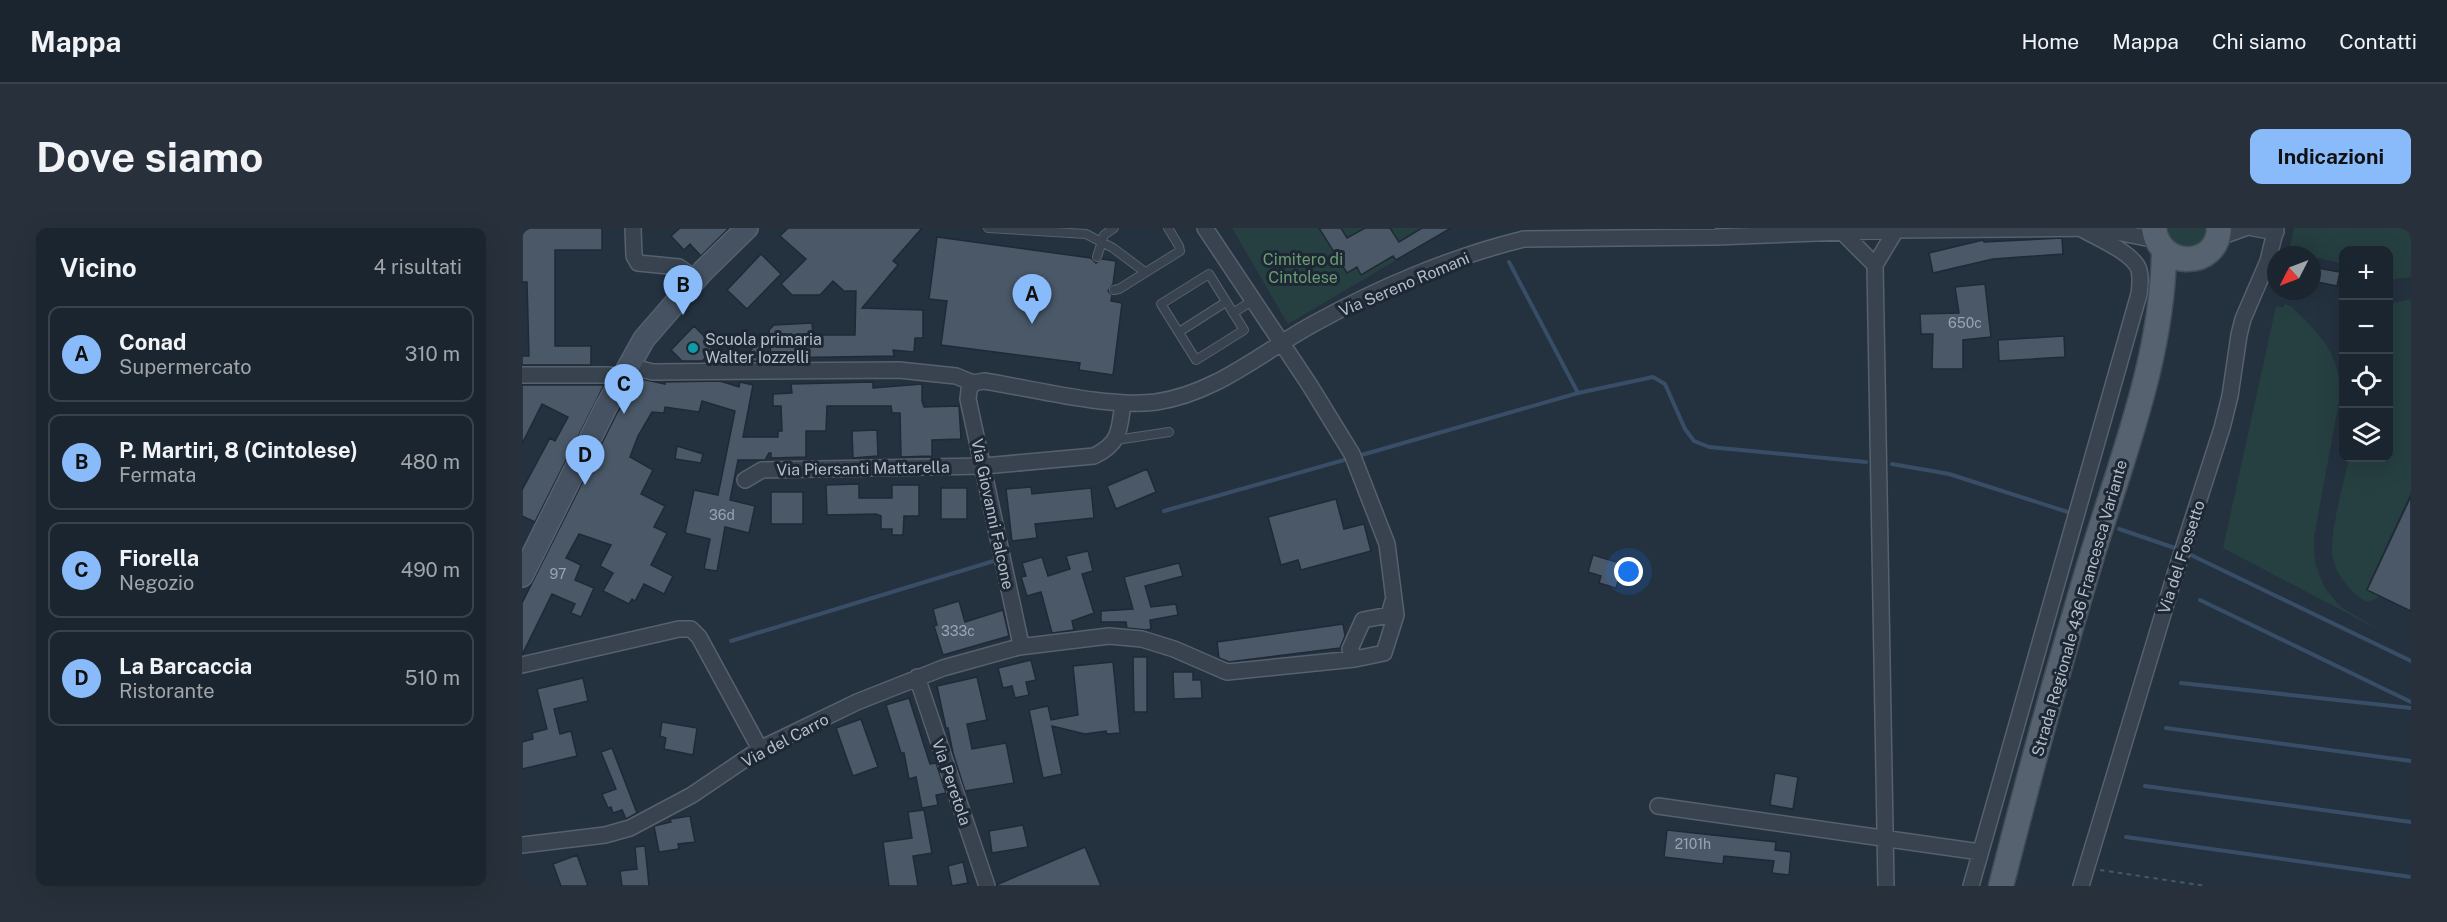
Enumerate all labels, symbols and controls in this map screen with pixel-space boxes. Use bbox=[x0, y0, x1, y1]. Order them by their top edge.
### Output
text: Mappa bbox=[30, 25, 121, 58]
text: Home bbox=[2021, 29, 2079, 54]
text: Mappa bbox=[2112, 29, 2179, 54]
text: Chi siamo bbox=[2212, 29, 2306, 54]
text: Contatti bbox=[2339, 29, 2417, 54]
button: Indicazioni bbox=[2250, 129, 2411, 184]
text: Dove siamo bbox=[36, 132, 263, 181]
north arrow bbox=[2267, 246, 2321, 300]
map controls bbox=[2339, 246, 2393, 462]
button: + bbox=[2339, 246, 2393, 300]
street label: Via Sereno Romani bbox=[1336, 248, 1472, 321]
park label: Cimitero di Cintolese bbox=[1263, 250, 1343, 287]
text: Vicino bbox=[60, 252, 137, 283]
text: 4 risultati bbox=[374, 255, 462, 279]
pin: B bbox=[664, 266, 702, 315]
pin: A bbox=[1012, 274, 1052, 324]
button: − bbox=[2339, 300, 2393, 354]
house number: 650c bbox=[1948, 315, 1982, 331]
text: Conad bbox=[119, 329, 186, 355]
place label: Scuola primaria Walter Iozzelli bbox=[705, 330, 822, 367]
marker: Scuola primaria Walter Iozzelli bbox=[686, 341, 700, 355]
text: A bbox=[74, 342, 89, 366]
text: 310 m bbox=[405, 342, 460, 366]
button: locate bbox=[2339, 354, 2393, 408]
text: Supermercato bbox=[119, 355, 252, 379]
pin: C bbox=[604, 364, 644, 414]
button: layers bbox=[2339, 408, 2393, 462]
pin: D bbox=[566, 436, 604, 485]
text: P. Martiri, 8 (Cintolese) bbox=[119, 437, 358, 463]
street label: Via Giovanni Falcone bbox=[967, 437, 1018, 591]
text: B bbox=[75, 450, 88, 474]
text: 480 m bbox=[400, 450, 460, 474]
street label: Via Piersanti Mattarella bbox=[776, 457, 950, 480]
street label: Strada Regionale 436 Francesca Variante bbox=[2028, 458, 2131, 759]
text: Fermata bbox=[119, 463, 196, 487]
street label: Via del Fossetto bbox=[2154, 498, 2209, 616]
house number: 36d bbox=[709, 507, 735, 523]
text: Fiorella bbox=[119, 545, 199, 571]
your location bbox=[1614, 557, 1643, 586]
text: C bbox=[74, 558, 89, 582]
text: 490 m bbox=[401, 558, 460, 582]
house number: 97 bbox=[550, 566, 566, 582]
text: Negozio bbox=[119, 571, 194, 595]
house number: 333c bbox=[941, 623, 975, 639]
text: La Barcaccia bbox=[119, 653, 252, 679]
text: D bbox=[74, 666, 89, 690]
text: 510 m bbox=[405, 666, 460, 690]
text: Ristorante bbox=[119, 679, 215, 703]
street label: Via del Carro bbox=[738, 710, 832, 771]
street label: Via Peretola bbox=[928, 736, 975, 828]
house number: 2101h bbox=[1675, 836, 1711, 852]

